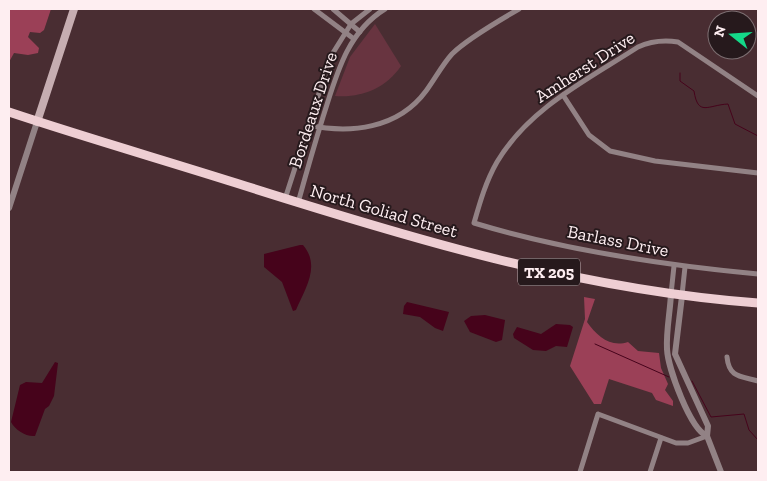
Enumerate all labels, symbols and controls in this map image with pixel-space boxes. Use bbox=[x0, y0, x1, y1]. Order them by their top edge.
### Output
north arrow bbox=[707, 10, 757, 60]
text: N bbox=[710, 23, 730, 39]
street label: Amherst Drive bbox=[531, 27, 639, 107]
street label: Bordeaux Drive bbox=[284, 49, 342, 171]
street label: North Goliad Street bbox=[308, 179, 460, 243]
street label: Barlass Drive bbox=[565, 220, 671, 262]
road number: TX 205 bbox=[518, 258, 580, 286]

